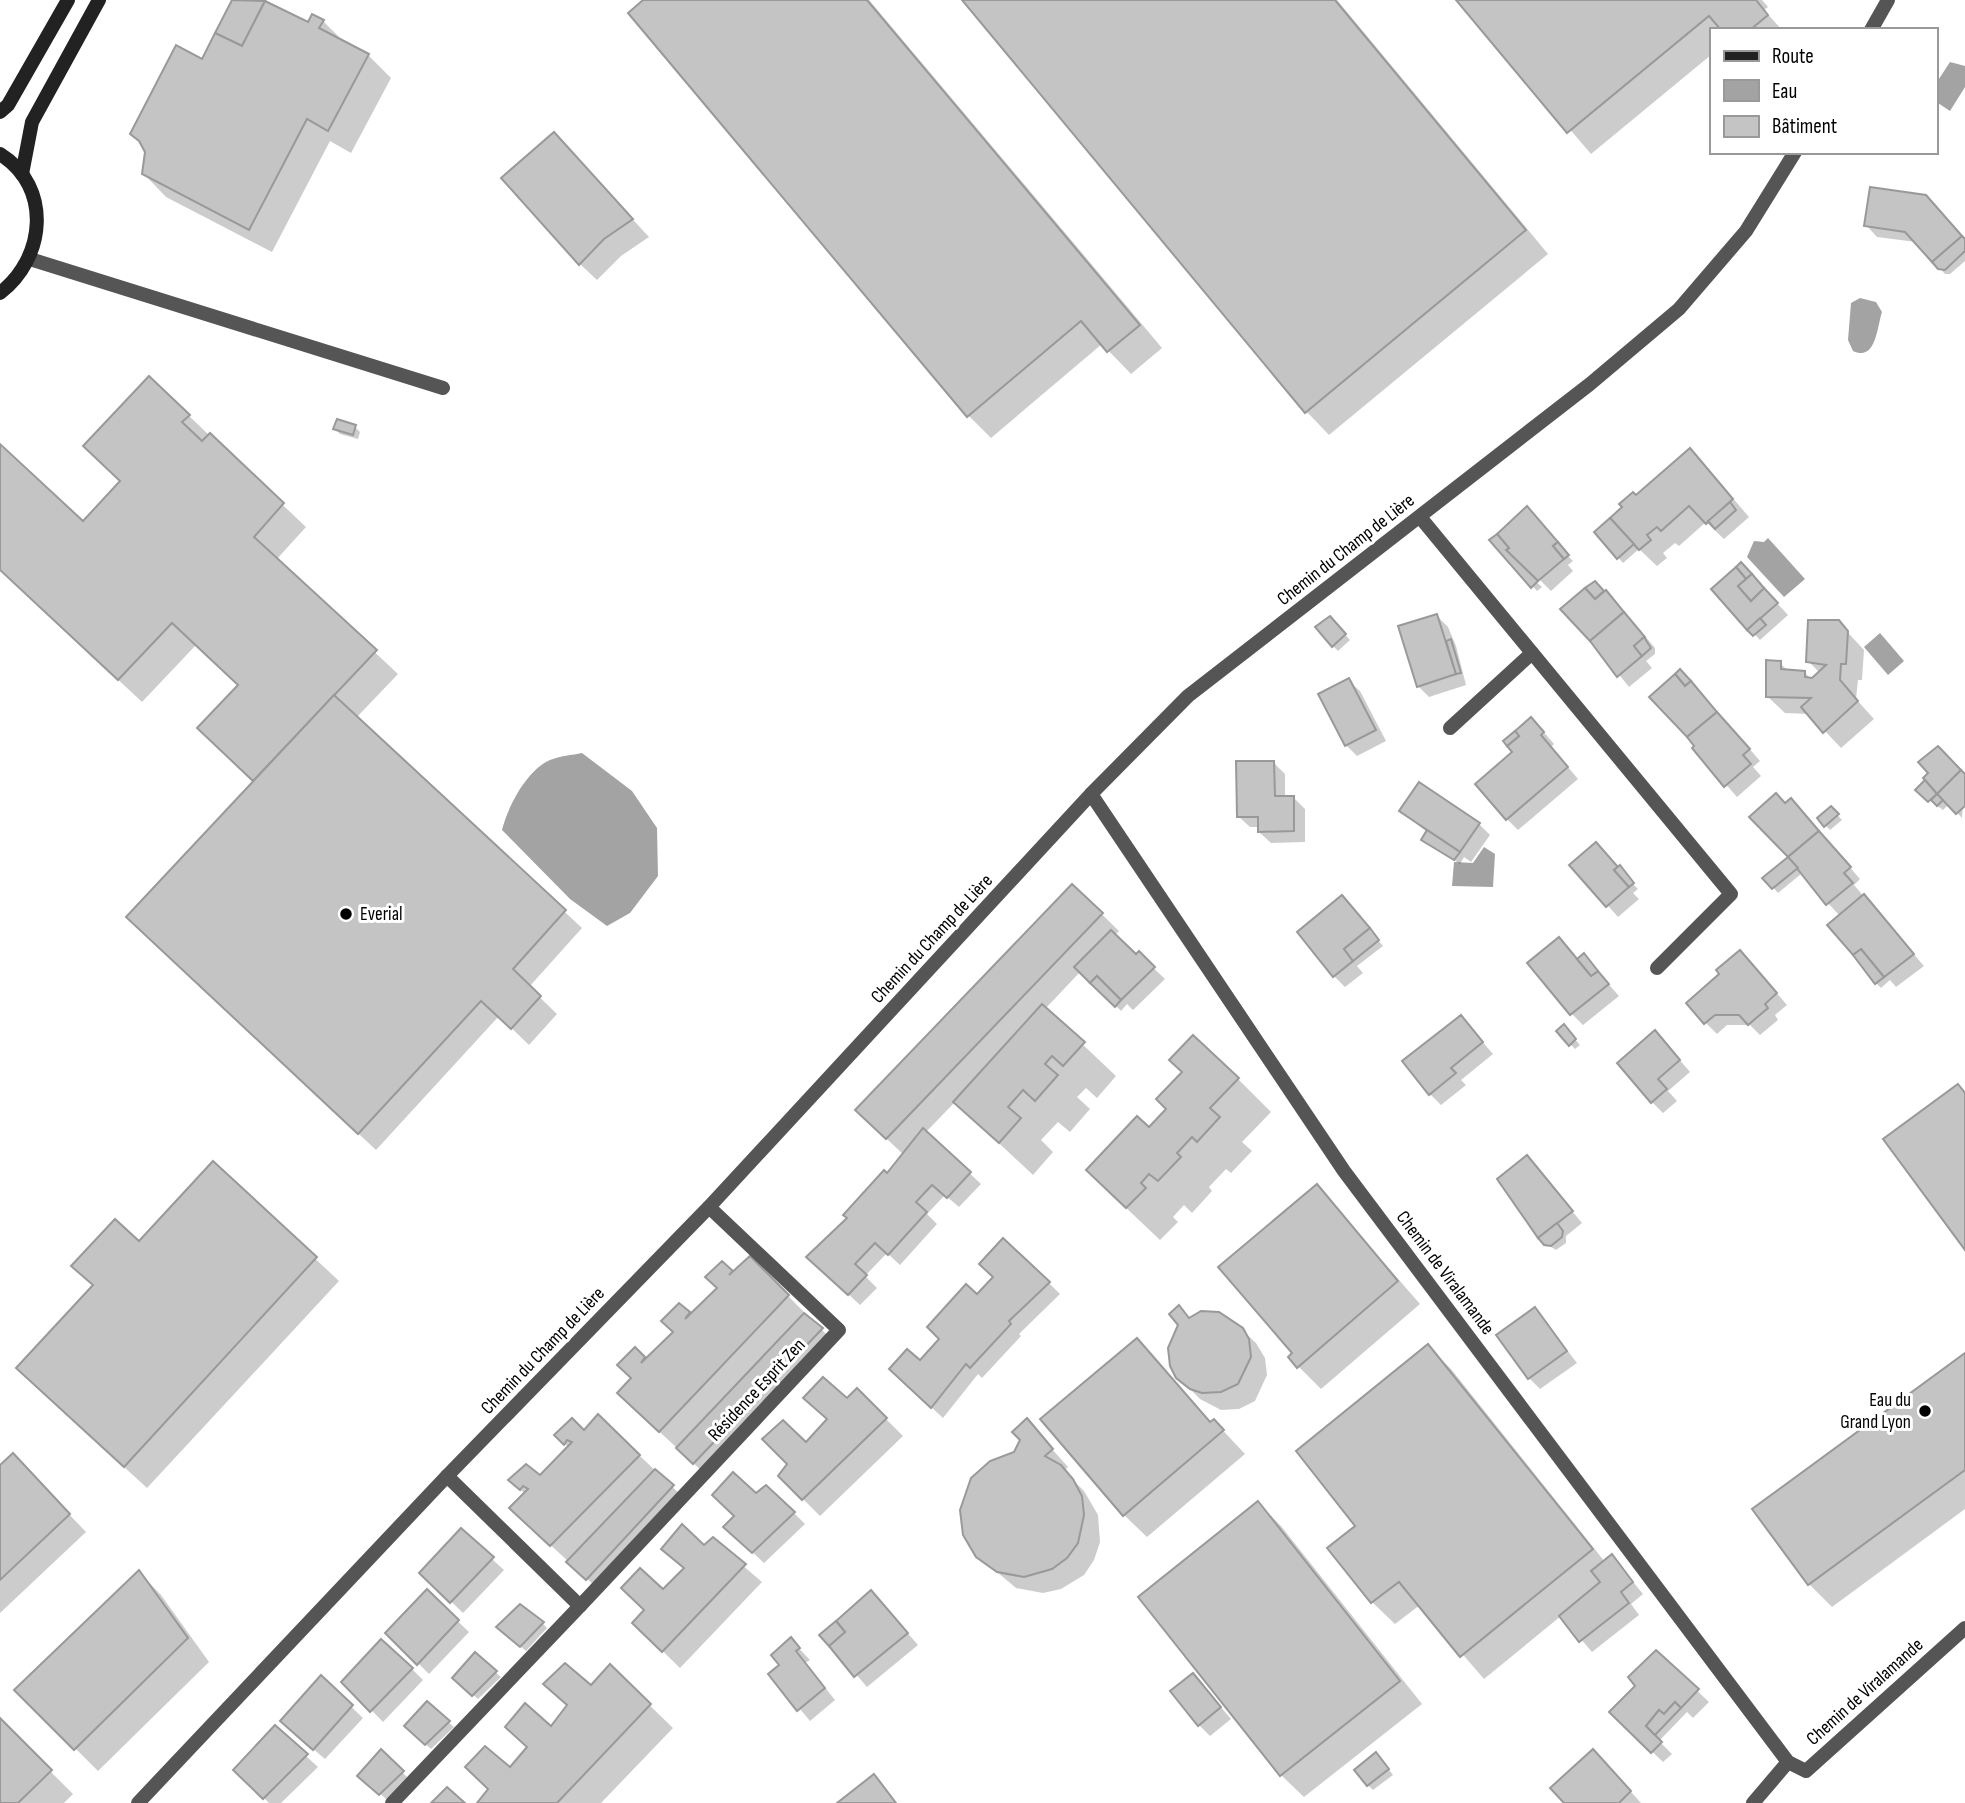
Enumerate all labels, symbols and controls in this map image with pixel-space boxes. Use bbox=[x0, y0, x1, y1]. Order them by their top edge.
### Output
legend bbox=[1710, 28, 1937, 154]
text: Route bbox=[1772, 44, 1814, 69]
text: Eau bbox=[1772, 79, 1797, 104]
text: Bâtiment bbox=[1772, 114, 1837, 139]
street label: Chemin du Champ de Lière bbox=[1273, 489, 1419, 611]
street label: Chemin du Champ de Lière bbox=[866, 870, 998, 1008]
place label: Everial bbox=[360, 903, 403, 926]
marker: Everial bbox=[338, 906, 354, 922]
street label: Chemin de Viralamande bbox=[1391, 1207, 1499, 1339]
street label: Chemin du Champ de Lière bbox=[476, 1283, 610, 1419]
street label: Résidence Esprit Zen bbox=[704, 1334, 810, 1446]
place label: Eau du Grand Lyon bbox=[1840, 1389, 1911, 1434]
marker: Eau du Grand Lyon bbox=[1917, 1403, 1933, 1419]
street label: Chemin de Viralamande bbox=[1802, 1634, 1928, 1750]

